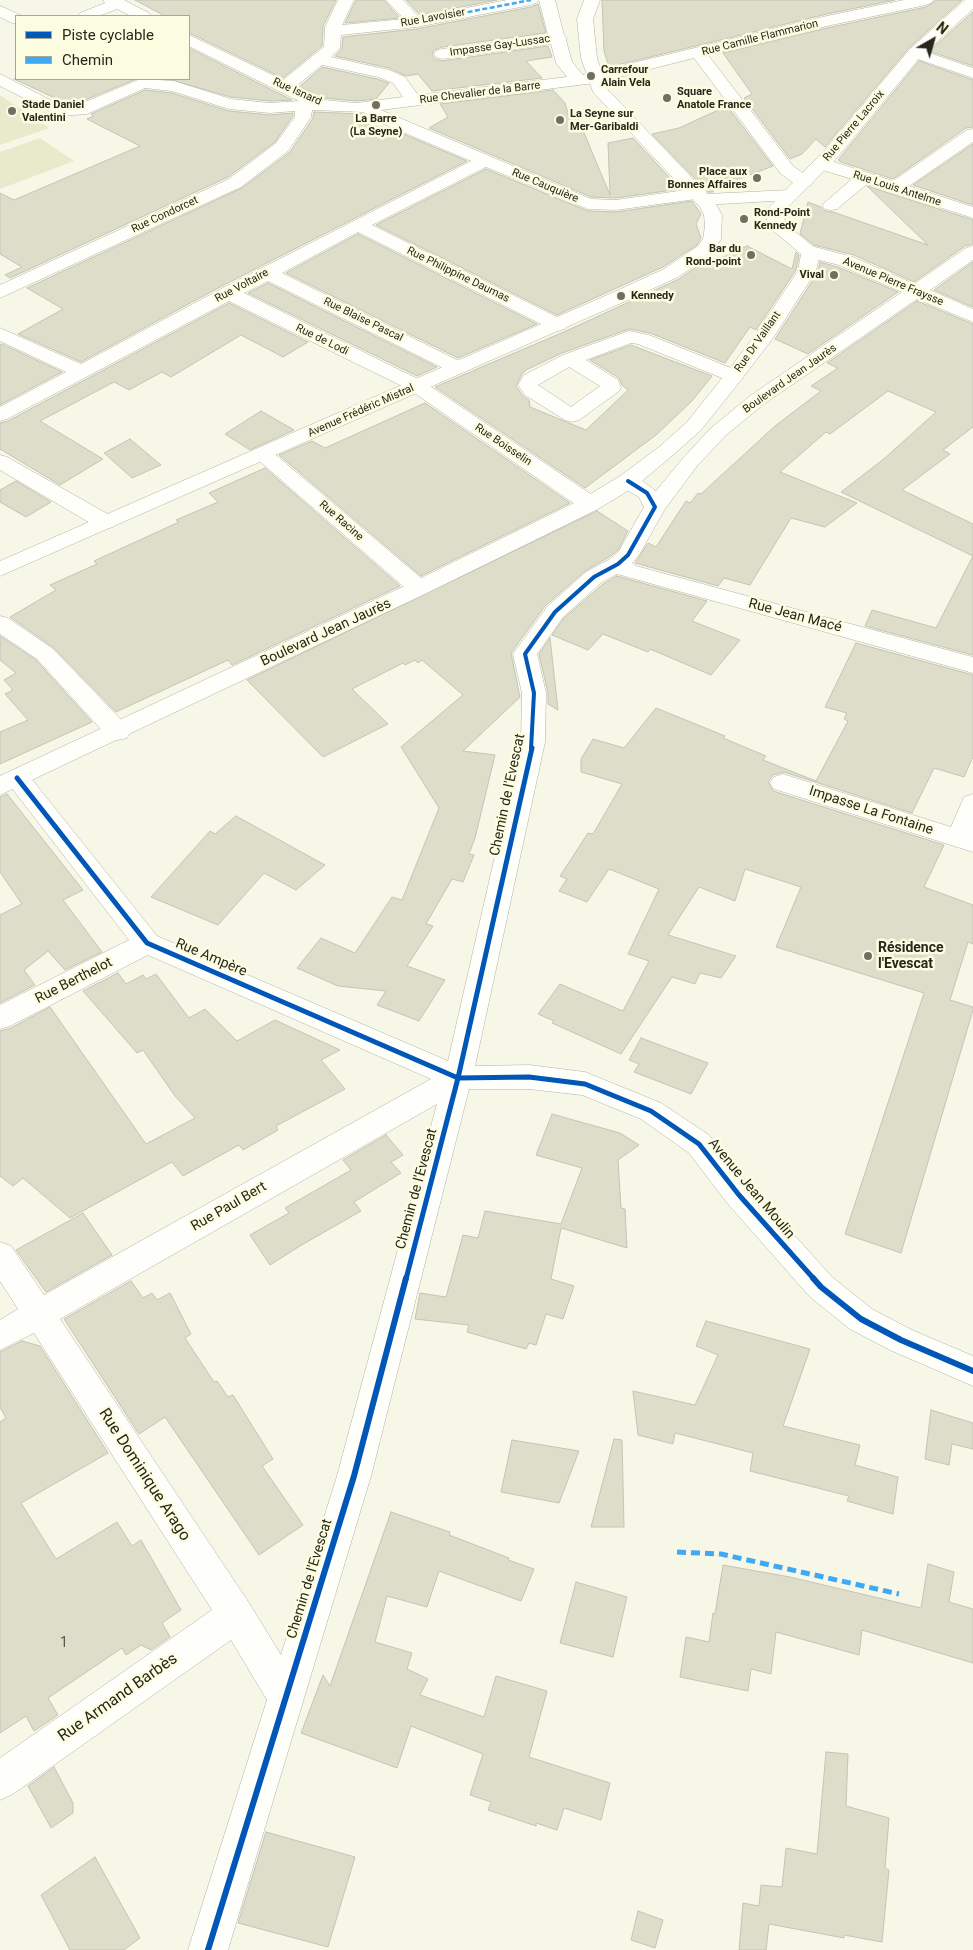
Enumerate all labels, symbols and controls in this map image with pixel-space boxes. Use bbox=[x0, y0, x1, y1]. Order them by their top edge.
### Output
street label: Rue Lavoisier bbox=[400, 6, 466, 30]
legend bbox=[15, 15, 190, 80]
north arrow bbox=[908, 15, 958, 65]
street label: Rue Camille Flammarion bbox=[700, 17, 820, 59]
text: N bbox=[933, 19, 951, 38]
text: Piste cyclable bbox=[62, 26, 154, 44]
street label: Impasse Gay-Lussac bbox=[449, 32, 551, 60]
text: Chemin bbox=[62, 51, 113, 69]
place label: Carrefour Alain Vela bbox=[601, 63, 651, 89]
marker: Carrefour Alain Vela bbox=[585, 70, 597, 82]
street label: Rue Isnard bbox=[271, 75, 323, 109]
street label: Rue Chevalier de la Barre bbox=[419, 79, 541, 107]
place label: Square Anatole France bbox=[677, 85, 751, 111]
street label: Rue Pierre Lacroix bbox=[821, 88, 887, 164]
marker: Square Anatole France bbox=[661, 92, 673, 104]
place label: Stade Daniel Valentini bbox=[22, 98, 84, 124]
marker: La Barre (La Seyne) bbox=[370, 99, 382, 111]
marker: Stade Daniel Valentini bbox=[6, 105, 18, 117]
place label: La Seyne sur Mer-Garibaldi bbox=[570, 107, 638, 133]
place label: La Barre (La Seyne) bbox=[350, 112, 402, 138]
marker: La Seyne sur Mer-Garibaldi bbox=[554, 114, 566, 126]
place label: Place aux Bonnes Affaires bbox=[668, 165, 747, 191]
street label: Rue Cauquière bbox=[510, 166, 580, 206]
street label: Rue Louis Antelme bbox=[851, 169, 943, 209]
marker: Place aux Bonnes Affaires bbox=[751, 172, 763, 184]
street label: Rue Condorcet bbox=[129, 194, 201, 236]
place label: Rond-Point Kennedy bbox=[754, 206, 810, 232]
marker: Rond-Point Kennedy bbox=[738, 213, 750, 225]
place label: Bar du Rond-point bbox=[686, 242, 741, 268]
street label: Rue Philippine Daumas bbox=[404, 244, 512, 306]
marker: Bar du Rond-point bbox=[745, 249, 757, 261]
street label: Avenue Pierre Fraysse bbox=[841, 255, 945, 309]
street label: Rue Voltaire bbox=[213, 266, 271, 306]
place label: Vival bbox=[800, 268, 824, 282]
marker: Vival bbox=[828, 269, 840, 281]
place label: Kennedy bbox=[631, 289, 674, 303]
marker: Kennedy bbox=[615, 290, 627, 302]
street label: Rue Blaise Pascal bbox=[321, 295, 405, 345]
street label: Rue Dr Vaillant bbox=[732, 309, 784, 375]
street label: Rue de Lodi bbox=[293, 322, 351, 358]
street label: Boulevard Jean Jaurès bbox=[741, 342, 839, 416]
street label: Avenue Frédéric Mistral bbox=[306, 382, 416, 440]
street label: Rue Boisselin bbox=[472, 421, 534, 469]
street label: Rue Racine bbox=[316, 498, 366, 544]
street label: Boulevard Jean Jaurès bbox=[258, 595, 394, 671]
street label: Rue Jean Macé bbox=[747, 595, 843, 637]
street label: Chemin de l'Evescat bbox=[487, 732, 529, 858]
street label: Impasse La Fontaine bbox=[807, 783, 935, 839]
street label: Rue Ampère bbox=[173, 935, 249, 981]
place label: Résidence l'Evescat bbox=[878, 940, 944, 972]
marker: Résidence l'Evescat bbox=[862, 950, 874, 962]
street label: Rue Berthelot bbox=[33, 954, 115, 1008]
street label: Chemin de l'Evescat bbox=[393, 1127, 441, 1251]
street label: Avenue Jean Moulin bbox=[704, 1135, 798, 1243]
street label: Rue Paul Bert bbox=[188, 1179, 270, 1235]
street label: Rue Dominique Arago bbox=[94, 1405, 194, 1545]
street label: Chemin de l'Evescat bbox=[284, 1517, 336, 1641]
house number: 1 bbox=[60, 1635, 68, 1651]
street label: Rue Armand Barbès bbox=[55, 1650, 181, 1746]

